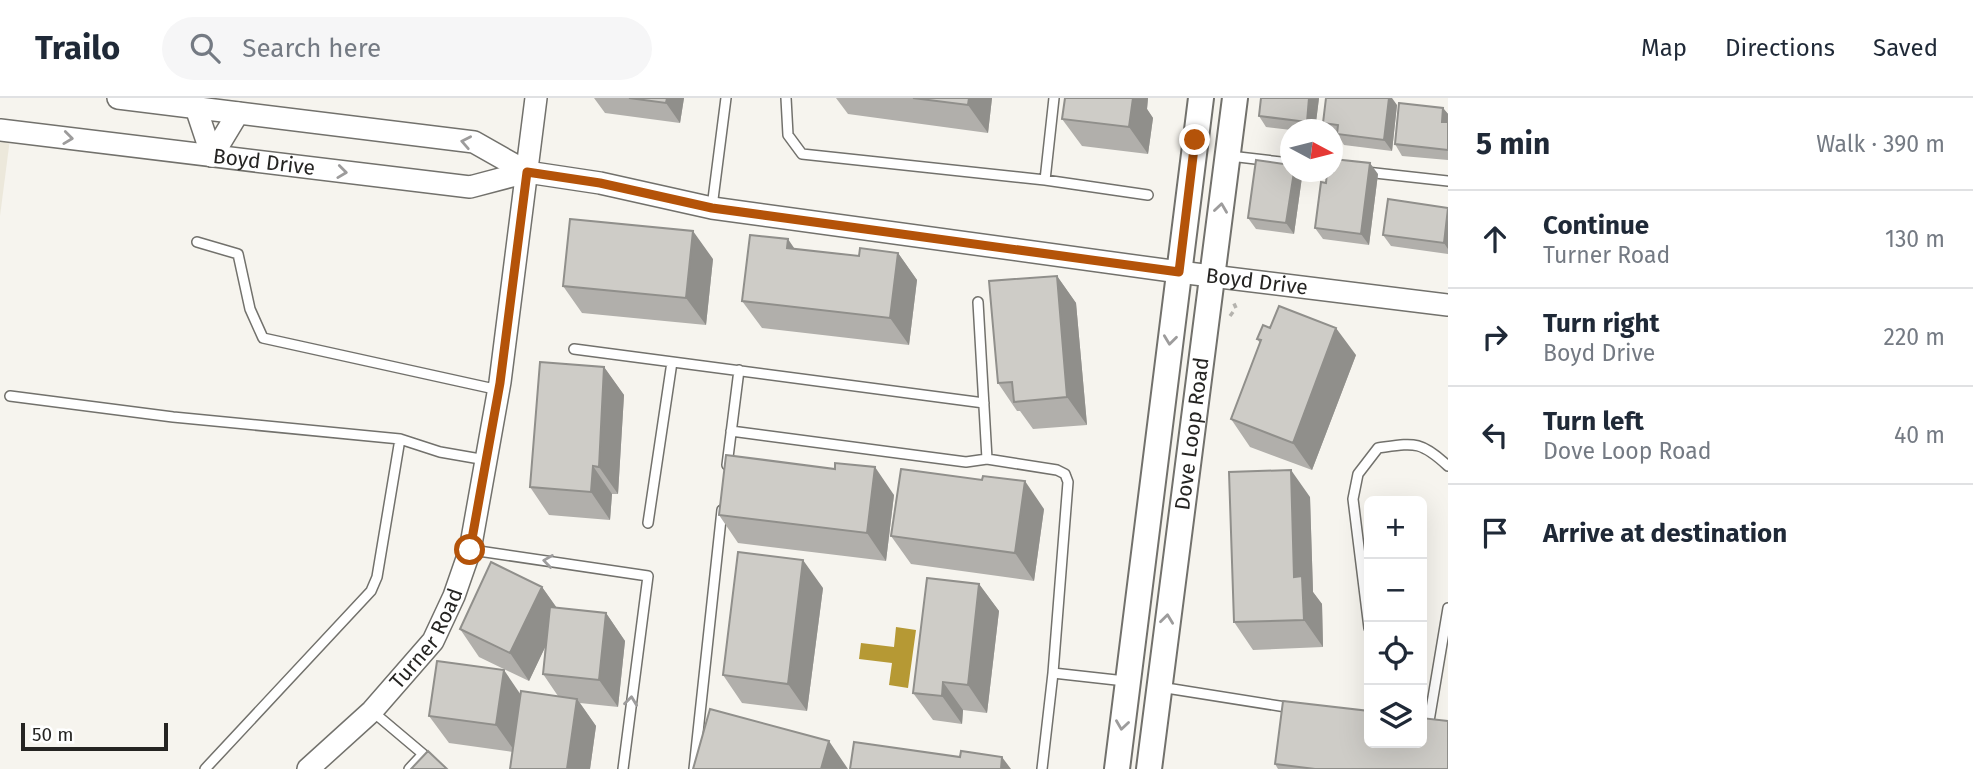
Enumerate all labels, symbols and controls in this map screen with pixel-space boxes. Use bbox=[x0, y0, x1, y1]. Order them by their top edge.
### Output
search box bbox=[162, 17, 652, 80]
text: Trailo bbox=[35, 28, 120, 68]
icon: search bbox=[186, 29, 224, 67]
text: Search here bbox=[242, 33, 381, 64]
text: Map bbox=[1641, 34, 1687, 62]
text: Directions bbox=[1725, 34, 1835, 62]
text: Saved bbox=[1873, 34, 1938, 62]
north arrow bbox=[1280, 119, 1343, 182]
route end bbox=[1179, 124, 1210, 155]
text: 5 min bbox=[1476, 126, 1550, 162]
text: Walk · 390 m bbox=[1816, 130, 1945, 158]
one-way arrow bbox=[62, 131, 74, 146]
one-way arrow bbox=[460, 135, 472, 150]
street label: Boyd Drive bbox=[212, 143, 317, 181]
one-way arrow bbox=[336, 164, 348, 179]
one-way arrow bbox=[1214, 202, 1229, 214]
text: Continue bbox=[1543, 210, 1649, 241]
icon: ahead bbox=[1476, 220, 1514, 258]
text: 130 m bbox=[1885, 225, 1945, 253]
text: Turner Road bbox=[1543, 241, 1670, 269]
street label: Boyd Drive bbox=[1204, 262, 1309, 301]
text: Turn right bbox=[1543, 308, 1660, 339]
icon: right bbox=[1476, 318, 1514, 356]
text: 220 m bbox=[1884, 323, 1945, 351]
one-way arrow bbox=[1163, 334, 1178, 345]
text: Boyd Drive bbox=[1543, 339, 1655, 367]
street label: Dove Loop Road bbox=[1169, 356, 1215, 512]
text: Turn left bbox=[1543, 406, 1644, 437]
icon: left bbox=[1476, 416, 1514, 454]
text: 40 m bbox=[1894, 421, 1945, 449]
text: Dove Loop Road bbox=[1543, 437, 1712, 465]
map controls bbox=[1364, 496, 1427, 748]
button: + bbox=[1364, 496, 1427, 559]
icon: arrive bbox=[1476, 514, 1514, 552]
text: Arrive at destination bbox=[1543, 518, 1787, 549]
route start bbox=[454, 534, 485, 565]
one-way arrow bbox=[542, 554, 554, 569]
button: − bbox=[1364, 559, 1427, 622]
street label: Turner Road bbox=[384, 585, 469, 694]
one-way arrow bbox=[1160, 613, 1175, 625]
button: locate bbox=[1364, 622, 1427, 685]
button: layers bbox=[1364, 685, 1427, 748]
one-way arrow bbox=[624, 695, 639, 707]
scale bar bbox=[21, 720, 168, 752]
one-way arrow bbox=[1115, 720, 1130, 731]
text: 50 m bbox=[32, 723, 73, 746]

